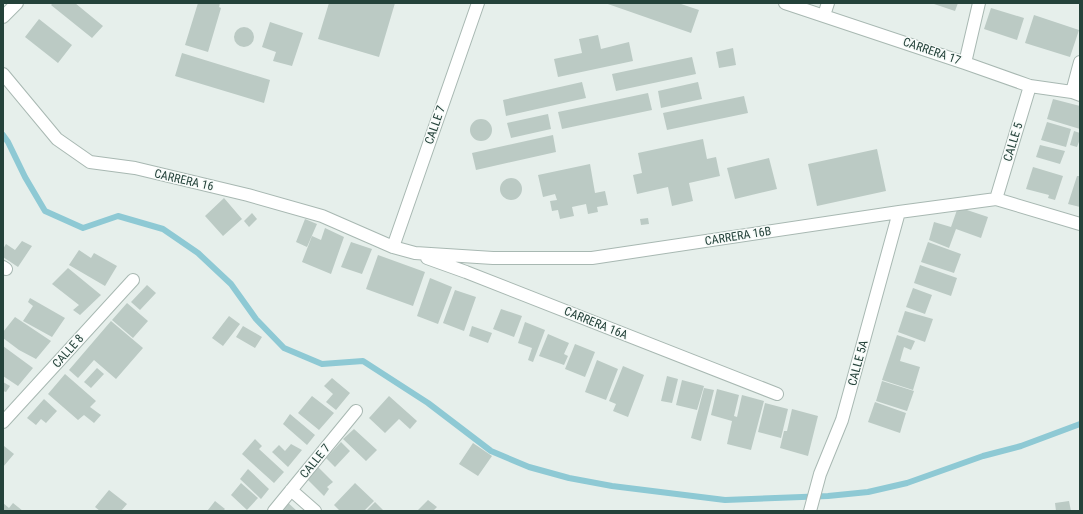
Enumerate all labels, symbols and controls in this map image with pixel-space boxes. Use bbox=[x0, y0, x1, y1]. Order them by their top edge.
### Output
street label: CARRERA 17 bbox=[901, 35, 963, 67]
street label: CALLE 7 bbox=[422, 104, 448, 146]
street label: CALLE 5 bbox=[1000, 121, 1026, 163]
street label: CARRERA 16 bbox=[153, 166, 215, 194]
street label: CARRERA 16B bbox=[704, 224, 772, 248]
street label: CARRERA 16A bbox=[562, 304, 630, 342]
street label: CALLE 8 bbox=[49, 331, 87, 370]
street label: CALLE 5A bbox=[845, 339, 871, 387]
street label: CALLE 7 bbox=[297, 441, 333, 481]

